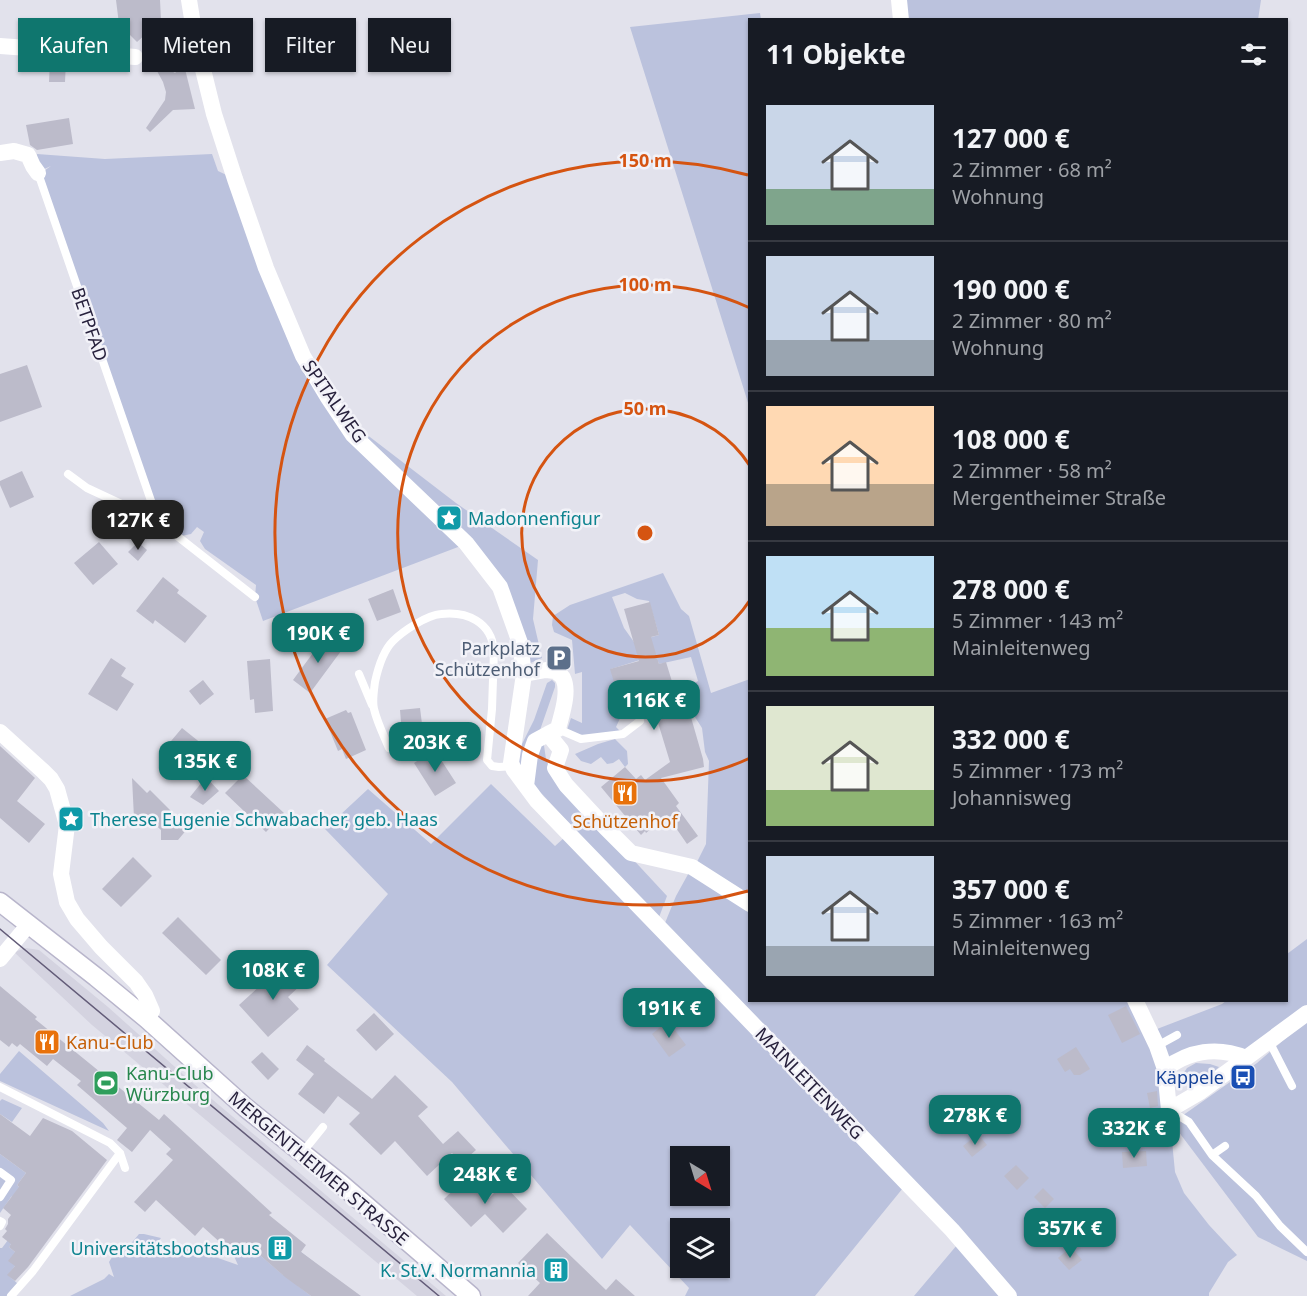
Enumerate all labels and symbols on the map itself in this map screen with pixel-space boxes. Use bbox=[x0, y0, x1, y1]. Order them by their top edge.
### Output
text: 150 m bbox=[618, 148, 672, 172]
text: 100 m bbox=[618, 272, 672, 296]
street label: BETPFAD bbox=[66, 284, 114, 364]
street label: SPITALWEG bbox=[298, 355, 372, 447]
text: 50 m bbox=[624, 396, 666, 420]
pin: 127K € bbox=[89, 500, 187, 551]
place icon: Madonnenfigur bbox=[434, 503, 464, 533]
place label: Madonnenfigur bbox=[468, 506, 601, 530]
centre of rings bbox=[635, 523, 655, 543]
pin: 190K € bbox=[269, 613, 367, 664]
place label: Parkplatz Schützenhof bbox=[435, 636, 541, 681]
parking icon: Parkplatz Schützenhof bbox=[544, 643, 574, 673]
pin: 116K € bbox=[605, 680, 703, 731]
pin: 203K € bbox=[386, 722, 484, 773]
pin: 135K € bbox=[156, 741, 254, 792]
restaurant icon: Schützenhof bbox=[610, 778, 640, 808]
place icon: Therese Eugenie Schwabacher, geb. Haas bbox=[56, 804, 86, 834]
place label: Therese Eugenie Schwabacher, geb. Haas bbox=[90, 807, 438, 831]
place label: Schützenhof bbox=[572, 809, 678, 833]
pin: 108K € bbox=[224, 950, 322, 1001]
pin: 191K € bbox=[620, 988, 718, 1039]
street label: MAINLEITENWEG bbox=[750, 1022, 870, 1144]
restaurant icon: Kanu-Club bbox=[32, 1027, 62, 1057]
place label: Kanu-Club bbox=[66, 1030, 154, 1054]
place label: Kanu-Club Würzburg bbox=[126, 1061, 214, 1106]
bus stop icon: Käppele bbox=[1228, 1062, 1258, 1092]
place label: Käppele bbox=[1156, 1065, 1224, 1089]
sports icon: Kanu-Club Würzburg bbox=[91, 1068, 121, 1098]
street label: MERGENTHEIMER STRASSE bbox=[224, 1085, 414, 1251]
pin: 278K € bbox=[926, 1095, 1024, 1146]
pin: 332K € bbox=[1085, 1108, 1183, 1159]
north arrow bbox=[670, 1146, 730, 1206]
pin: 248K € bbox=[436, 1154, 534, 1205]
pin: 357K € bbox=[1021, 1208, 1119, 1259]
building icon: Universitätsbootshaus bbox=[265, 1233, 295, 1263]
place label: Universitätsbootshaus bbox=[70, 1236, 260, 1260]
building icon: K. St.V. Normannia bbox=[541, 1255, 571, 1285]
place label: K. St.V. Normannia bbox=[380, 1258, 536, 1282]

